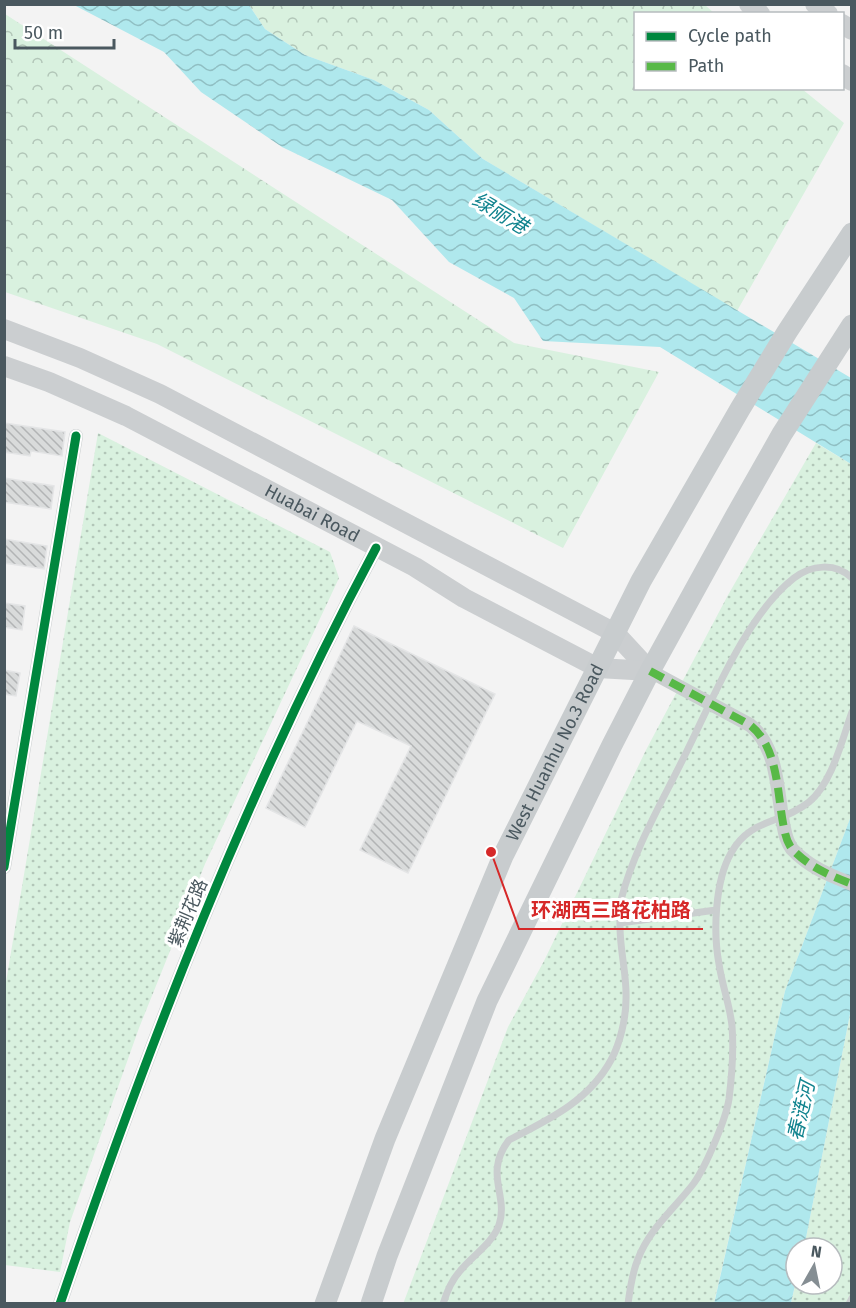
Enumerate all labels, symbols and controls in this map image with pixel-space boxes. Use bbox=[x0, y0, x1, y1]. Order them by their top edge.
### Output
scale bar bbox=[15, 12, 114, 50]
legend bbox=[634, 12, 844, 90]
text: 50 m bbox=[24, 22, 63, 44]
text: Cycle path bbox=[688, 25, 772, 47]
text: Path bbox=[688, 55, 724, 77]
water label: 绿丽港 bbox=[468, 187, 534, 240]
street label: Huabai Road bbox=[261, 479, 363, 547]
street label: West Huanhu No.3 Road bbox=[501, 660, 609, 845]
street label: 紫荆花路 bbox=[164, 876, 212, 950]
callout: 环湖西三路花柏路 bbox=[519, 891, 703, 929]
text: 环湖西三路花柏路 bbox=[531, 898, 691, 922]
water label: 春涟河 bbox=[783, 1075, 820, 1143]
north arrow bbox=[784, 1236, 844, 1296]
text: N bbox=[810, 1241, 823, 1262]

